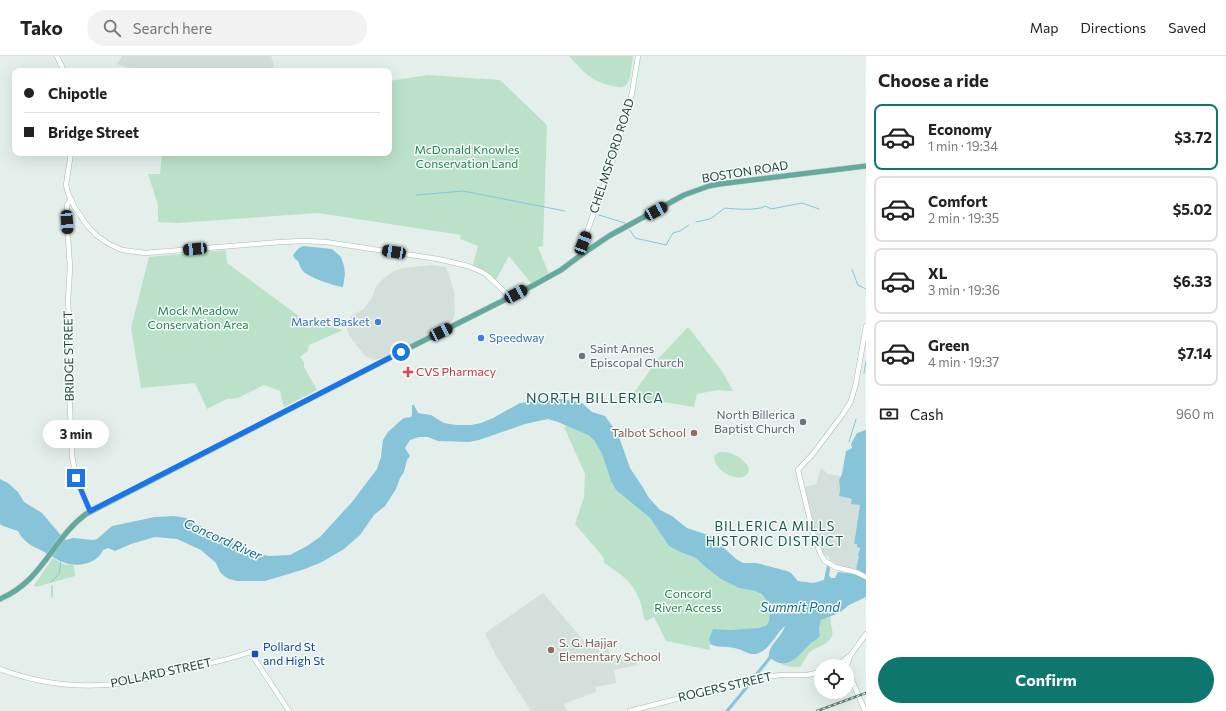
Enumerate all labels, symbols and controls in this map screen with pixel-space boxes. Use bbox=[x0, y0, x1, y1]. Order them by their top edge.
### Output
search box bbox=[87, 10, 367, 46]
text: Tako bbox=[20, 16, 63, 39]
icon: search bbox=[101, 17, 123, 39]
text: Search here bbox=[133, 19, 212, 37]
text: Map bbox=[1030, 19, 1059, 36]
text: Directions bbox=[1081, 19, 1146, 36]
text: Saved bbox=[1168, 19, 1206, 36]
text: Choose a ride bbox=[878, 69, 989, 91]
text: Chipotle bbox=[48, 84, 107, 102]
street label: CHELMSFORD ROAD bbox=[586, 96, 636, 215]
icon: car bbox=[880, 119, 916, 155]
text: Economy bbox=[928, 120, 992, 138]
text: Bridge Street bbox=[48, 123, 139, 141]
text: $3.72 bbox=[1174, 128, 1212, 146]
text: 1 min · 19:34 bbox=[928, 138, 998, 154]
park label: McDonald Knowles Conservation Land bbox=[414, 142, 520, 170]
street label: BOSTON ROAD bbox=[701, 157, 789, 185]
icon: car bbox=[880, 191, 916, 227]
text: Comfort bbox=[928, 192, 988, 210]
car bbox=[643, 200, 669, 222]
text: $5.02 bbox=[1173, 200, 1212, 218]
car bbox=[60, 210, 74, 234]
text: 2 min · 19:35 bbox=[928, 210, 999, 226]
car bbox=[573, 230, 593, 256]
car bbox=[183, 242, 207, 256]
car bbox=[381, 244, 407, 260]
icon: car bbox=[880, 263, 916, 299]
text: XL bbox=[928, 264, 947, 282]
text: $6.33 bbox=[1173, 272, 1212, 290]
text: 3 min · 19:36 bbox=[928, 282, 1000, 298]
car bbox=[503, 283, 529, 305]
park label: Mock Meadow Conservation Area bbox=[148, 303, 248, 331]
street label: BRIDGE STREET bbox=[60, 310, 76, 402]
place label: Market Basket bbox=[291, 314, 370, 328]
marker: Market Basket bbox=[373, 317, 383, 327]
car bbox=[428, 321, 454, 343]
place label: Speedway bbox=[489, 330, 545, 344]
marker: Speedway bbox=[476, 333, 486, 343]
icon: car bbox=[880, 335, 916, 371]
text: Green bbox=[928, 336, 969, 354]
place label: Saint Annes Episcopal Church bbox=[590, 341, 684, 369]
route start bbox=[392, 343, 410, 361]
text: $7.14 bbox=[1177, 344, 1212, 362]
marker: Saint Annes Episcopal Church bbox=[577, 351, 587, 361]
text: 4 min · 19:37 bbox=[928, 354, 999, 370]
place label: CVS Pharmacy bbox=[416, 364, 496, 378]
marker: CVS Pharmacy bbox=[403, 367, 413, 377]
district label: NORTH BILLERICA bbox=[526, 389, 664, 406]
icon: cash bbox=[878, 403, 900, 425]
text: Cash bbox=[910, 405, 944, 423]
text: 960 m bbox=[1176, 406, 1214, 422]
place label: North Billerica Baptist Church bbox=[714, 407, 795, 435]
marker: North Billerica Baptist Church bbox=[798, 417, 808, 427]
callout: 3 min bbox=[43, 420, 109, 448]
place label: Talbot School bbox=[611, 425, 686, 439]
text: 3 min bbox=[60, 426, 92, 442]
marker: Talbot School bbox=[689, 428, 699, 438]
route end bbox=[67, 469, 85, 487]
water label: Concord River bbox=[181, 515, 265, 564]
district label: BILLERICA MILLS HISTORIC DISTRICT bbox=[706, 518, 844, 549]
park label: Concord River Access bbox=[654, 586, 722, 614]
water label: Summit Pond bbox=[760, 599, 840, 615]
place label: S. G. Hajjar Elementary School bbox=[559, 635, 661, 663]
place label: Pollard St and High St bbox=[263, 639, 325, 667]
marker: S. G. Hajjar Elementary School bbox=[546, 645, 556, 655]
marker: Pollard St and High St bbox=[250, 649, 260, 659]
street label: POLLARD STREET bbox=[109, 654, 213, 690]
button: Confirm bbox=[878, 657, 1214, 703]
map controls bbox=[814, 659, 854, 699]
button: locate bbox=[814, 659, 854, 699]
street label: ROGERS STREET bbox=[677, 668, 773, 704]

